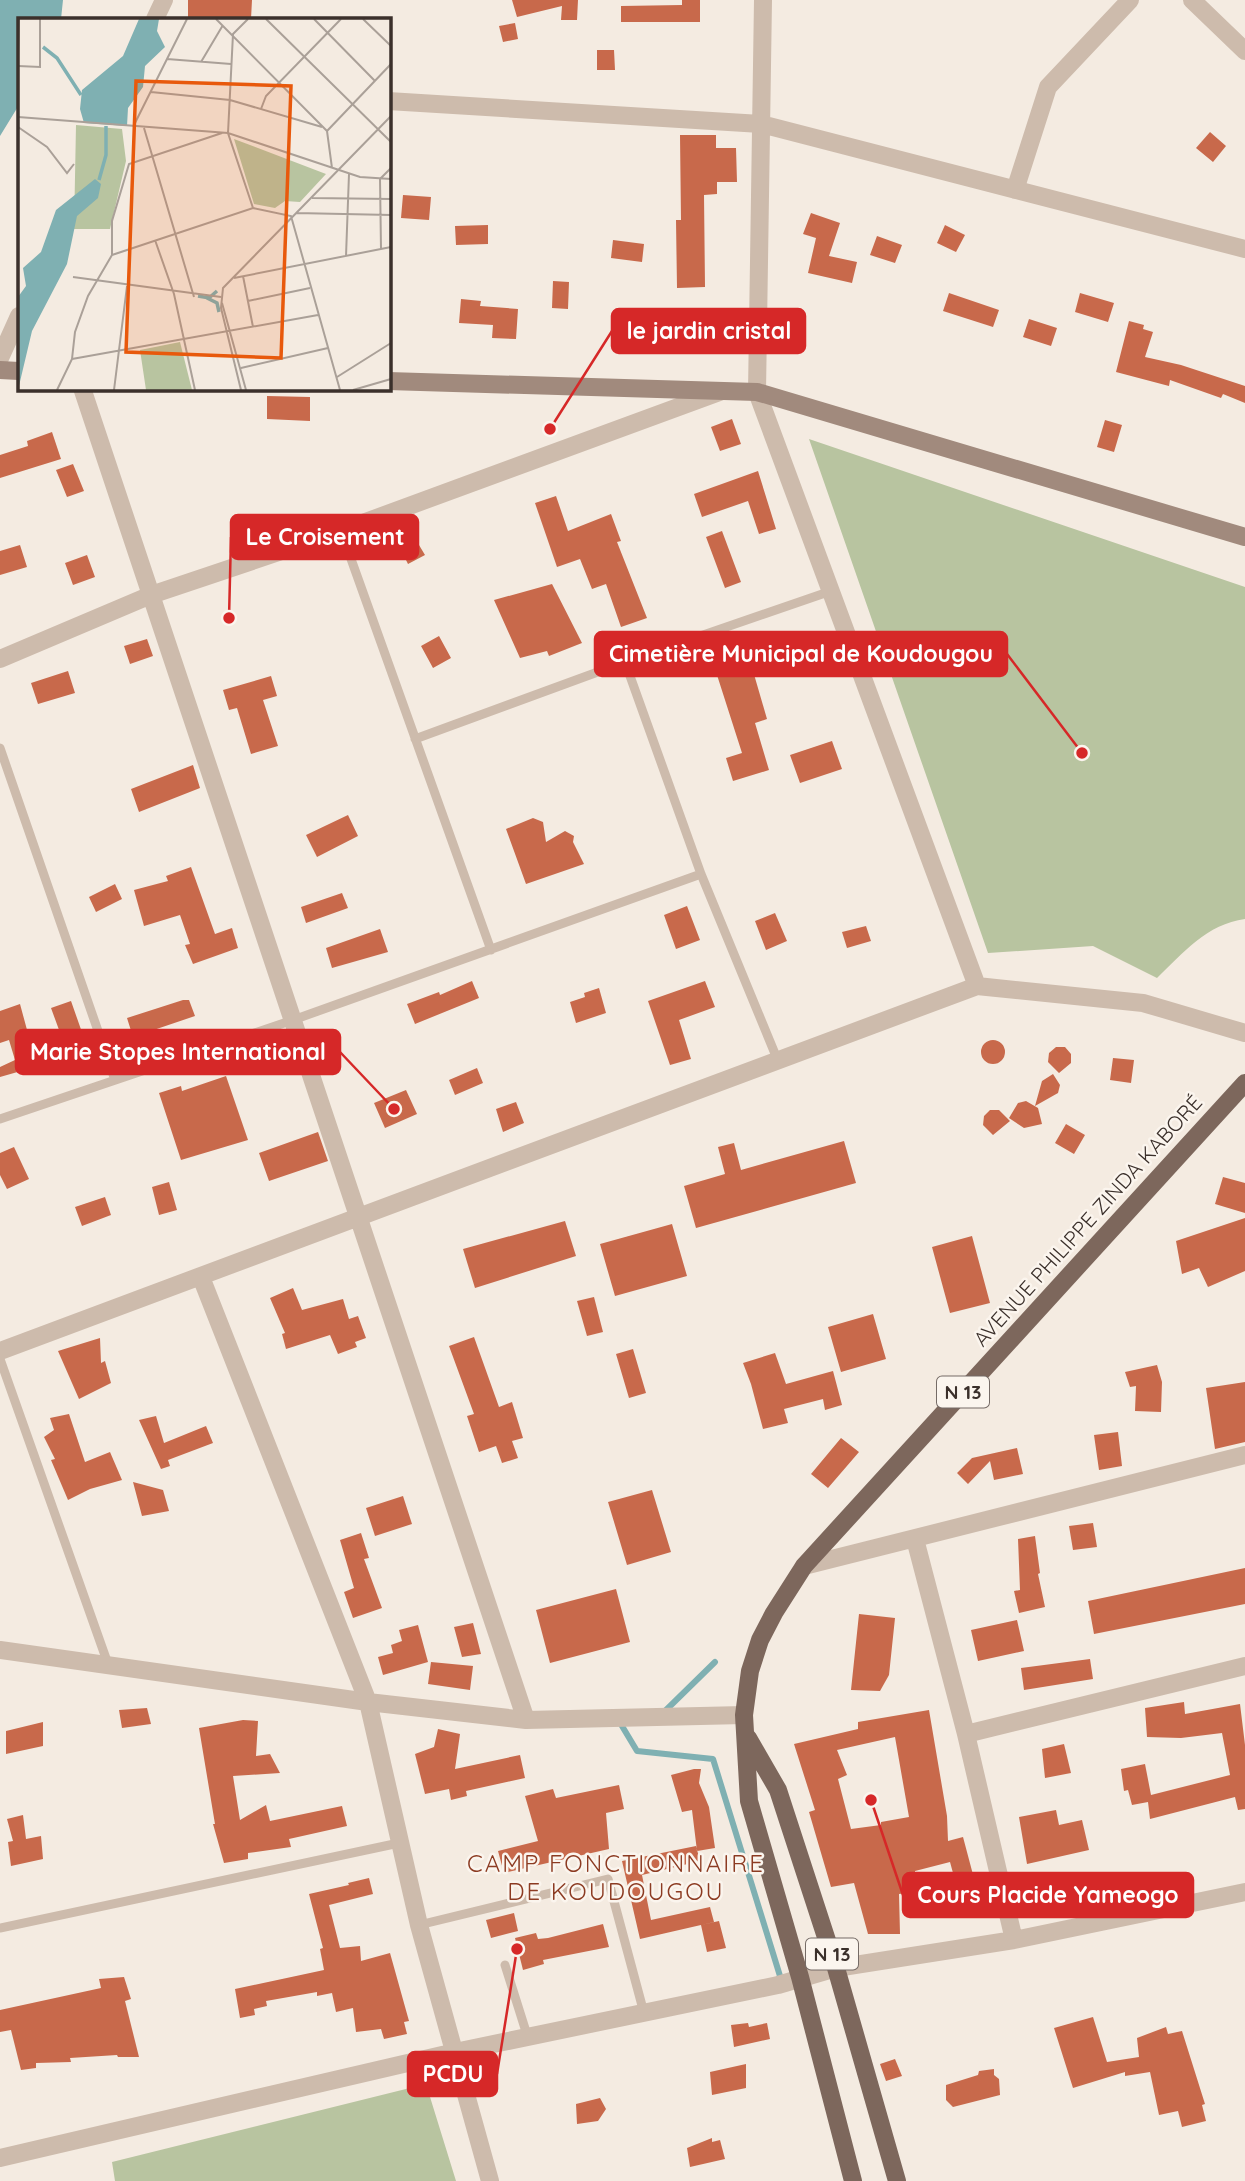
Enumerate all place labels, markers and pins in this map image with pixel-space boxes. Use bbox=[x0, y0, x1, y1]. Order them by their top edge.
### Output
callout: le jardin cristal bbox=[612, 309, 805, 353]
callout: Le Croisement bbox=[231, 515, 418, 559]
callout: Cimetière Municipal de Koudougou bbox=[595, 632, 1007, 676]
callout: Marie Stopes International bbox=[16, 1030, 340, 1074]
callout: Cours Placide Yameogo bbox=[903, 1873, 1193, 1917]
callout: PCDU bbox=[408, 2052, 497, 2096]

